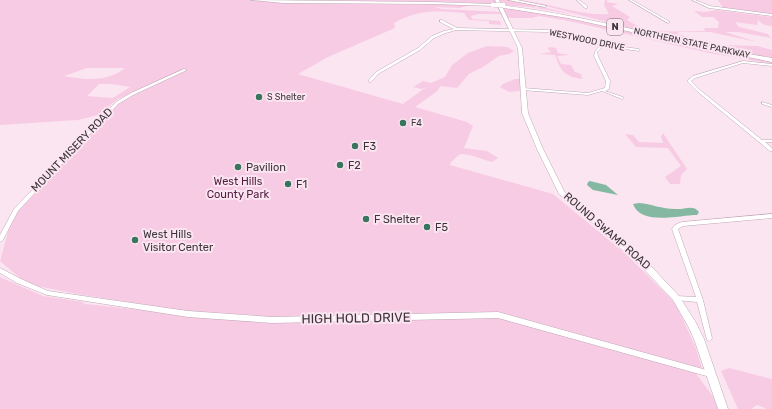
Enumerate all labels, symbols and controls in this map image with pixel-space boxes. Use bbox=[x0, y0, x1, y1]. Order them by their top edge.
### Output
road number: N bbox=[607, 19, 623, 35]
street label: NORTHERN STATE PARKWAY bbox=[633, 26, 751, 60]
street label: WESTWOOD DRIVE bbox=[548, 27, 626, 53]
marker: S Shelter bbox=[254, 92, 264, 102]
place label: S Shelter bbox=[267, 92, 306, 102]
street label: MOUNT MISERY ROAD bbox=[29, 105, 115, 195]
marker: F4 bbox=[398, 118, 408, 128]
place label: F4 bbox=[411, 118, 422, 128]
place label: F3 bbox=[363, 140, 376, 153]
marker: F3 bbox=[350, 141, 360, 151]
place label: F2 bbox=[348, 159, 361, 172]
marker: F2 bbox=[335, 160, 345, 170]
place label: Pavilion bbox=[246, 161, 286, 174]
marker: Pavilion bbox=[233, 162, 243, 172]
park label: West Hills County Park bbox=[207, 175, 270, 201]
place label: F1 bbox=[296, 178, 307, 191]
marker: F1 bbox=[283, 179, 293, 189]
street label: ROUND SWAMP ROAD bbox=[561, 190, 653, 272]
place label: F Shelter bbox=[374, 213, 421, 226]
marker: F Shelter bbox=[361, 214, 371, 224]
place label: F5 bbox=[435, 221, 448, 234]
marker: F5 bbox=[422, 222, 432, 232]
place label: West Hills Visitor Center bbox=[143, 228, 214, 254]
marker: West Hills Visitor Center bbox=[130, 235, 140, 245]
street label: HIGH HOLD DRIVE bbox=[301, 310, 411, 326]

